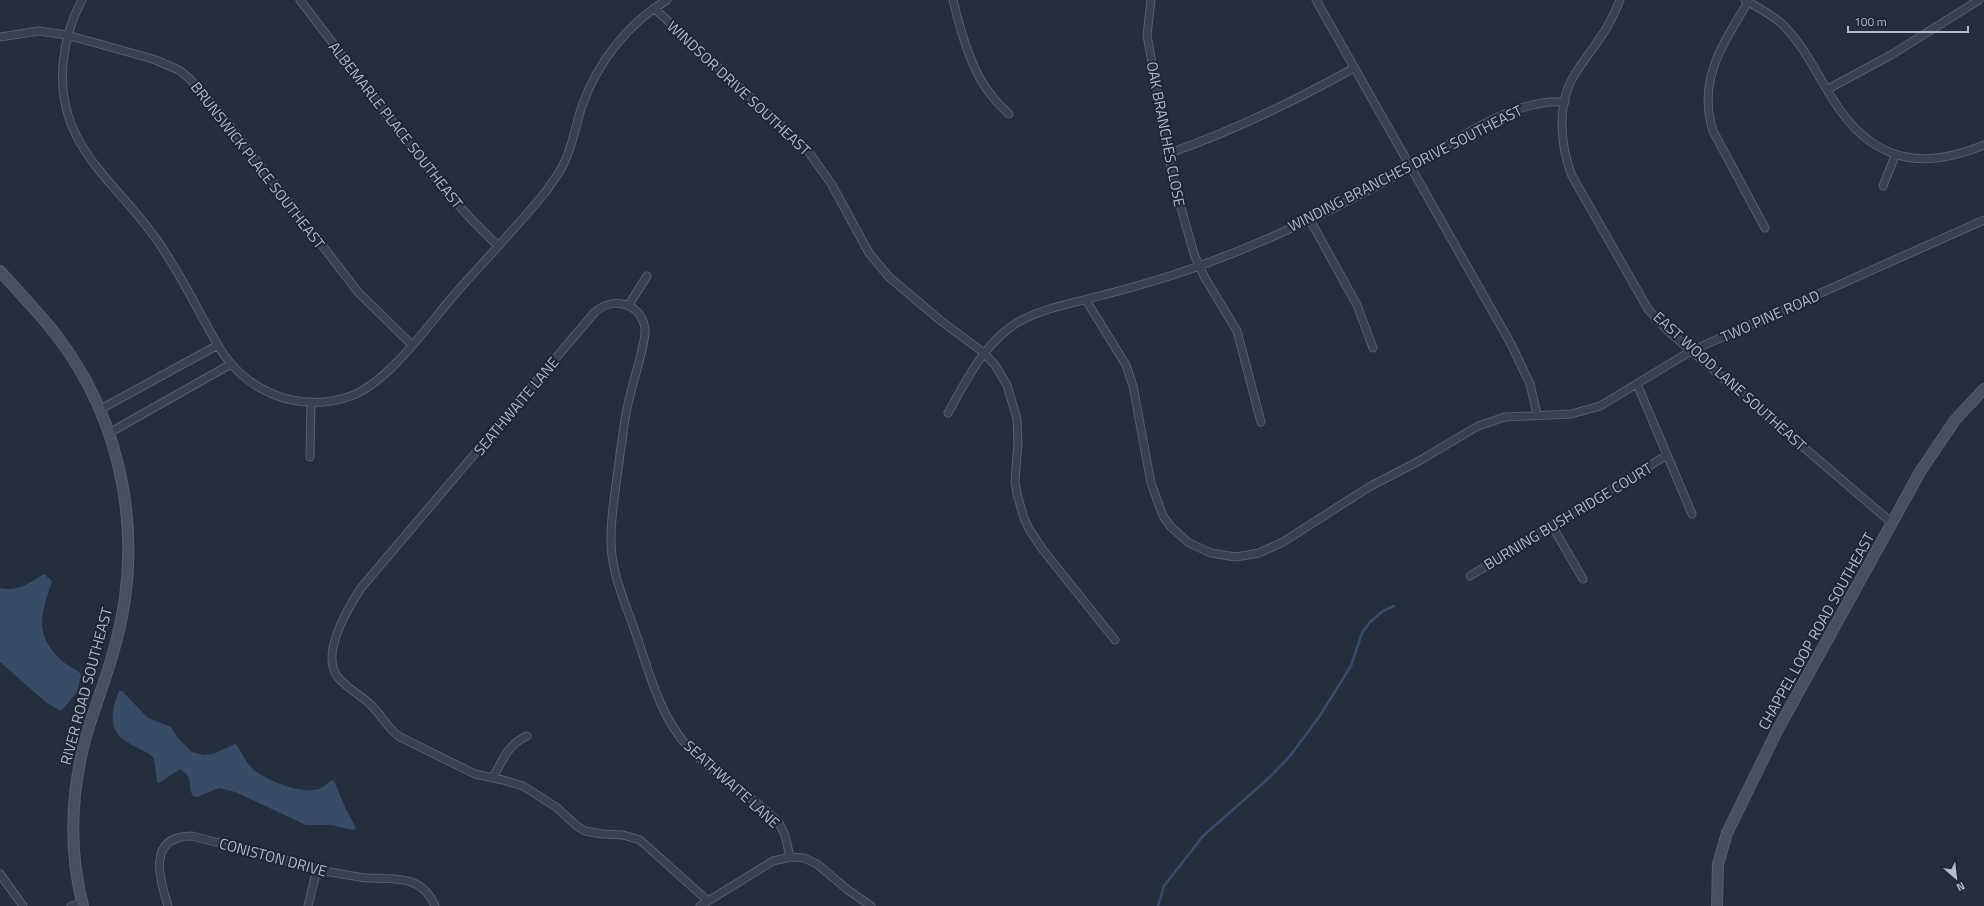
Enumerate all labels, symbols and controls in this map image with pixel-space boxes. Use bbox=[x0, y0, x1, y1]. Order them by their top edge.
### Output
scale bar bbox=[1848, 8, 1968, 34]
text: 100 m bbox=[1854, 12, 1887, 31]
street label: WINDSOR DRIVE SOUTHEAST bbox=[662, 15, 816, 161]
street label: ALBEMARLE PLACE SOUTHEAST bbox=[323, 36, 469, 214]
street label: OAK BRANCHES CLOSE bbox=[1141, 60, 1191, 208]
street label: BRUNSWICK PLACE SOUTHEAST bbox=[185, 76, 331, 254]
street label: WINDING BRANCHES DRIVE SOUTHEAST bbox=[1284, 99, 1526, 237]
street label: TWO PINE ROAD bbox=[1717, 284, 1823, 348]
street label: EAST WOOD LANE SOUTHEAST bbox=[1648, 306, 1812, 456]
street label: SEATHWAITE LANE bbox=[468, 352, 564, 460]
street label: BURNING BUSH RIDGE COURT bbox=[1479, 456, 1657, 576]
street label: CHAPPEL LOOP ROAD SOUTHEAST bbox=[1752, 528, 1880, 734]
street label: RIVER ROAD SOUTHEAST bbox=[54, 605, 118, 767]
street label: SEATHWAITE LANE bbox=[679, 735, 785, 833]
street label: CONISTON DRIVE bbox=[217, 832, 329, 882]
north arrow bbox=[1936, 858, 1976, 898]
text: N bbox=[1954, 878, 1968, 896]

